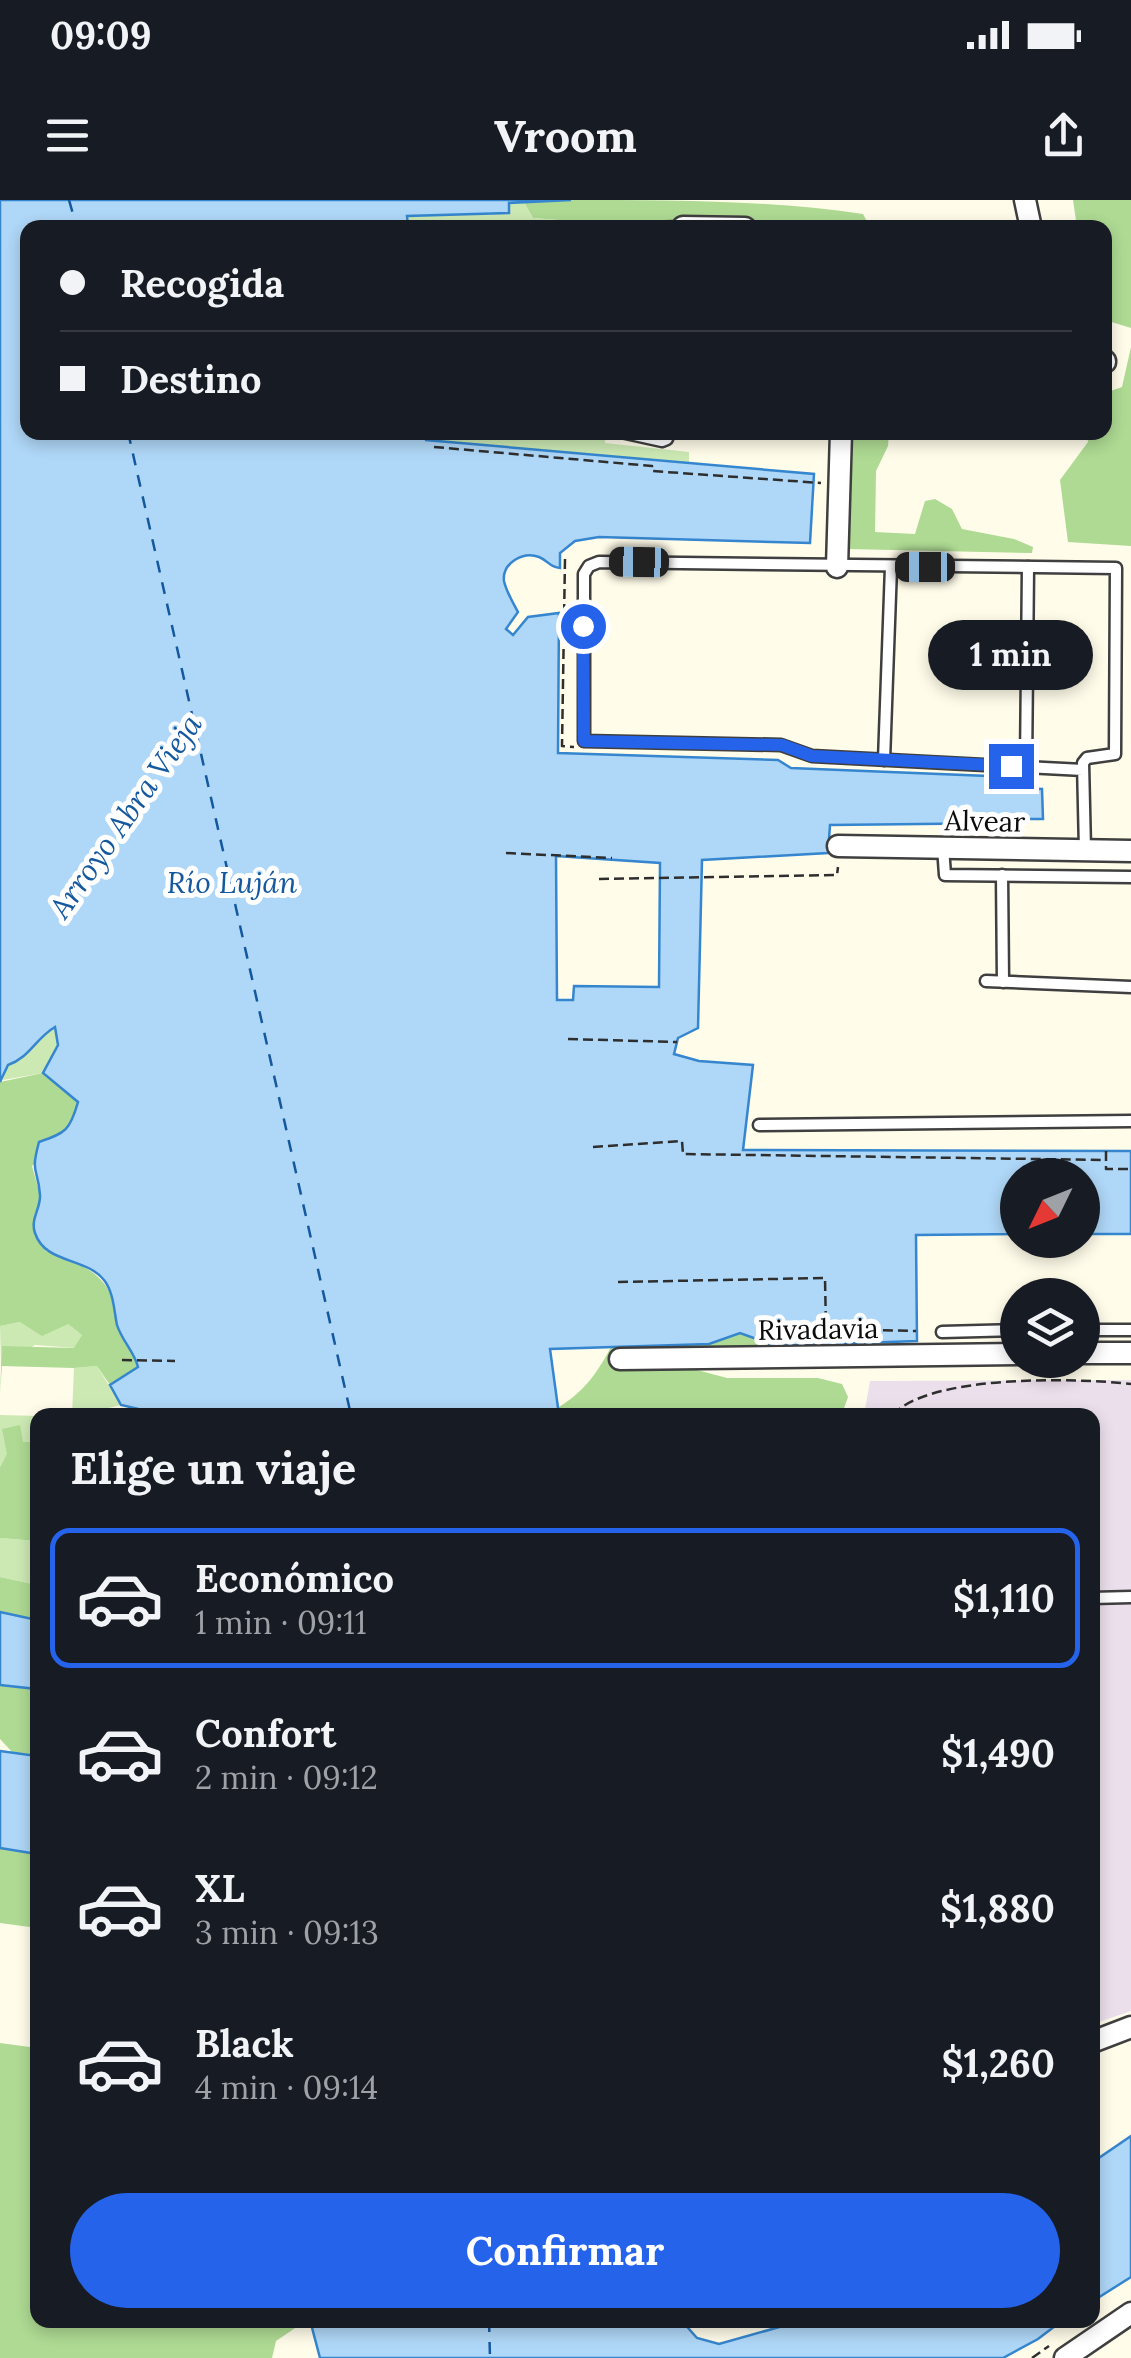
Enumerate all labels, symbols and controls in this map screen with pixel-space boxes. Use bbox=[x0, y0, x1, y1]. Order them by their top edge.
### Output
text: 09:09 bbox=[50, 11, 152, 59]
text: Vroom bbox=[494, 107, 637, 164]
icon: menu bbox=[40, 108, 95, 163]
icon: share bbox=[1036, 108, 1091, 163]
text: Recogida bbox=[120, 259, 284, 307]
text: Destino bbox=[120, 355, 262, 403]
car bbox=[609, 546, 669, 578]
car bbox=[895, 552, 955, 582]
route start bbox=[561, 604, 606, 649]
callout: 1 min bbox=[928, 621, 1094, 691]
text: 1 min bbox=[970, 634, 1051, 675]
water label: Arroyo Abra Vieja bbox=[40, 706, 210, 926]
route end bbox=[989, 744, 1034, 789]
street label: Alvear bbox=[943, 802, 1026, 840]
water label: Río Luján bbox=[167, 863, 298, 901]
north arrow bbox=[1000, 1158, 1100, 1258]
map controls bbox=[1000, 1158, 1100, 1378]
button: layers bbox=[1000, 1278, 1100, 1378]
street label: Rivadavia bbox=[757, 1310, 879, 1348]
text: Elige un viaje bbox=[70, 1439, 356, 1496]
icon: car bbox=[75, 1553, 165, 1643]
text: Económico bbox=[195, 1554, 394, 1602]
text: $1,110 bbox=[953, 1574, 1055, 1622]
text: 1 min · 09:11 bbox=[195, 1602, 367, 1643]
icon: car bbox=[75, 1708, 165, 1798]
text: Confort bbox=[195, 1709, 336, 1757]
text: $1,490 bbox=[941, 1729, 1055, 1777]
text: 2 min · 09:12 bbox=[195, 1757, 378, 1798]
icon: car bbox=[75, 1863, 165, 1953]
text: XL bbox=[195, 1864, 245, 1912]
text: $1,880 bbox=[940, 1884, 1055, 1932]
text: 3 min · 09:13 bbox=[195, 1912, 379, 1953]
icon: car bbox=[75, 2018, 165, 2108]
text: Black bbox=[195, 2019, 294, 2067]
text: $1,260 bbox=[941, 2039, 1055, 2087]
text: 4 min · 09:14 bbox=[195, 2067, 378, 2108]
button: Confirmar bbox=[70, 2193, 1060, 2308]

